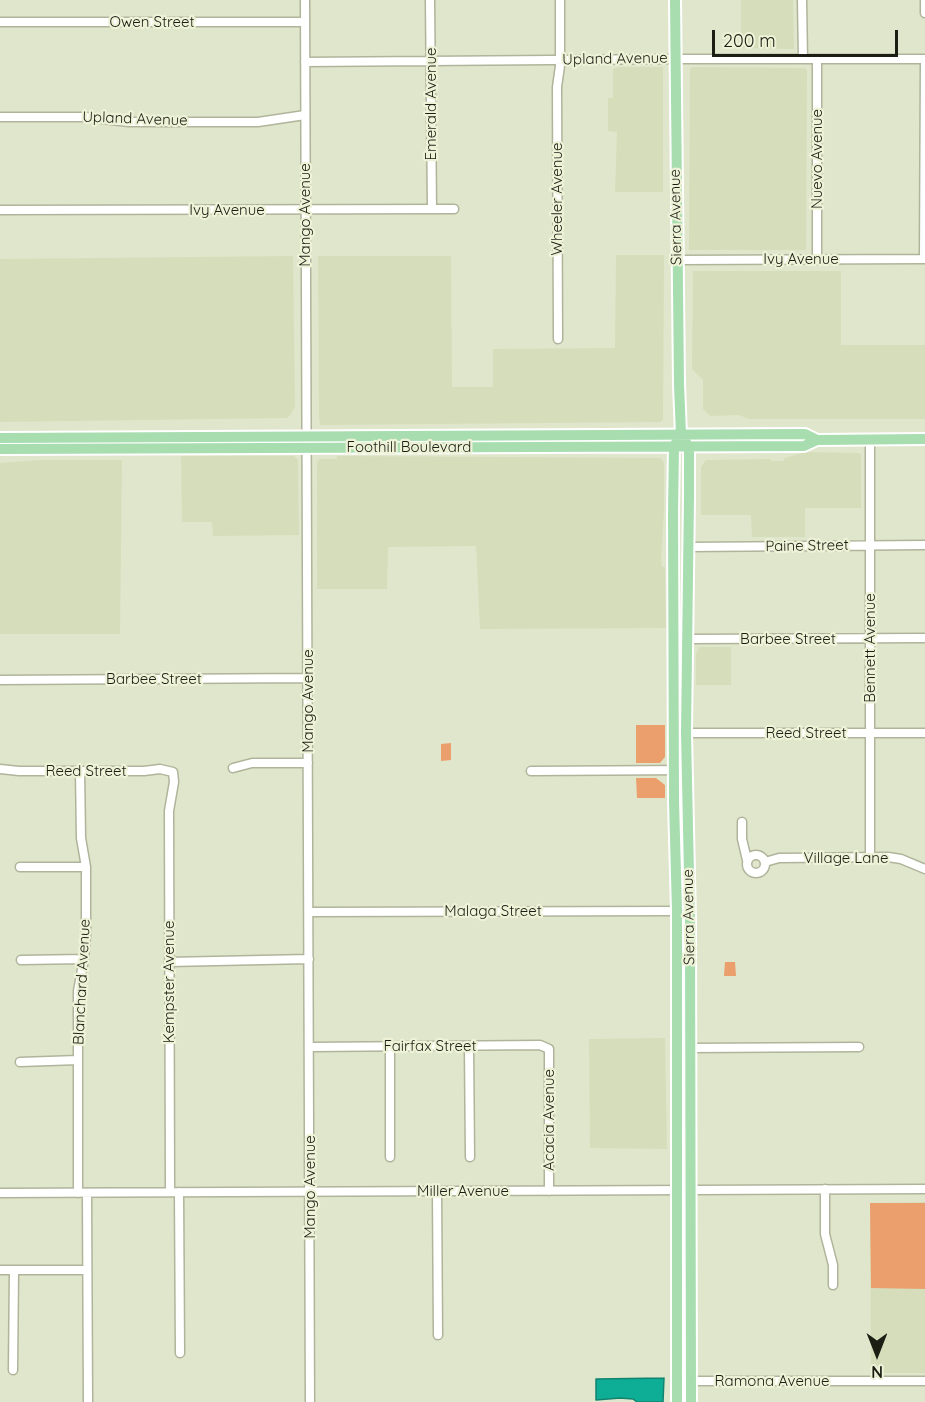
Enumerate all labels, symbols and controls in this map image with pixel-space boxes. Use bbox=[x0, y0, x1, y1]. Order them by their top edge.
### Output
street label: Owen Street bbox=[109, 13, 195, 31]
scale bar bbox=[715, 18, 901, 56]
text: 200 m bbox=[723, 29, 776, 52]
street label: Emerald Avenue bbox=[422, 47, 440, 161]
street label: Upland Avenue bbox=[562, 49, 668, 69]
street label: Upland Avenue bbox=[82, 108, 188, 130]
street label: Nuevo Avenue bbox=[808, 109, 826, 209]
street label: Wheeler Avenue bbox=[548, 143, 566, 255]
street label: Mango Avenue bbox=[296, 163, 314, 267]
street label: Sierra Avenue bbox=[666, 169, 686, 265]
street label: Ivy Avenue bbox=[189, 201, 265, 219]
street label: Ivy Avenue bbox=[763, 250, 839, 268]
street label: Foothill Boulevard bbox=[347, 438, 471, 456]
street label: Paine Street bbox=[765, 536, 849, 556]
street label: Bennett Avenue bbox=[861, 593, 879, 703]
street label: Barbee Street bbox=[740, 630, 836, 648]
street label: Mango Avenue bbox=[299, 649, 317, 753]
street label: Barbee Street bbox=[106, 670, 202, 688]
street label: Reed Street bbox=[765, 724, 847, 742]
street label: Reed Street bbox=[45, 762, 127, 780]
street label: Village Lane bbox=[803, 849, 889, 867]
street label: Sierra Avenue bbox=[679, 869, 699, 965]
street label: Malaga Street bbox=[444, 902, 542, 920]
street label: Blanchard Avenue bbox=[70, 918, 94, 1046]
street label: Kempster Avenue bbox=[160, 921, 178, 1043]
street label: Fairfax Street bbox=[383, 1037, 477, 1055]
street label: Acacia Avenue bbox=[540, 1069, 558, 1171]
street label: Mango Avenue bbox=[301, 1135, 319, 1239]
street label: Miller Avenue bbox=[417, 1182, 509, 1200]
north arrow bbox=[847, 1324, 907, 1384]
text: N bbox=[871, 1362, 883, 1382]
street label: Ramona Avenue bbox=[714, 1372, 830, 1390]

